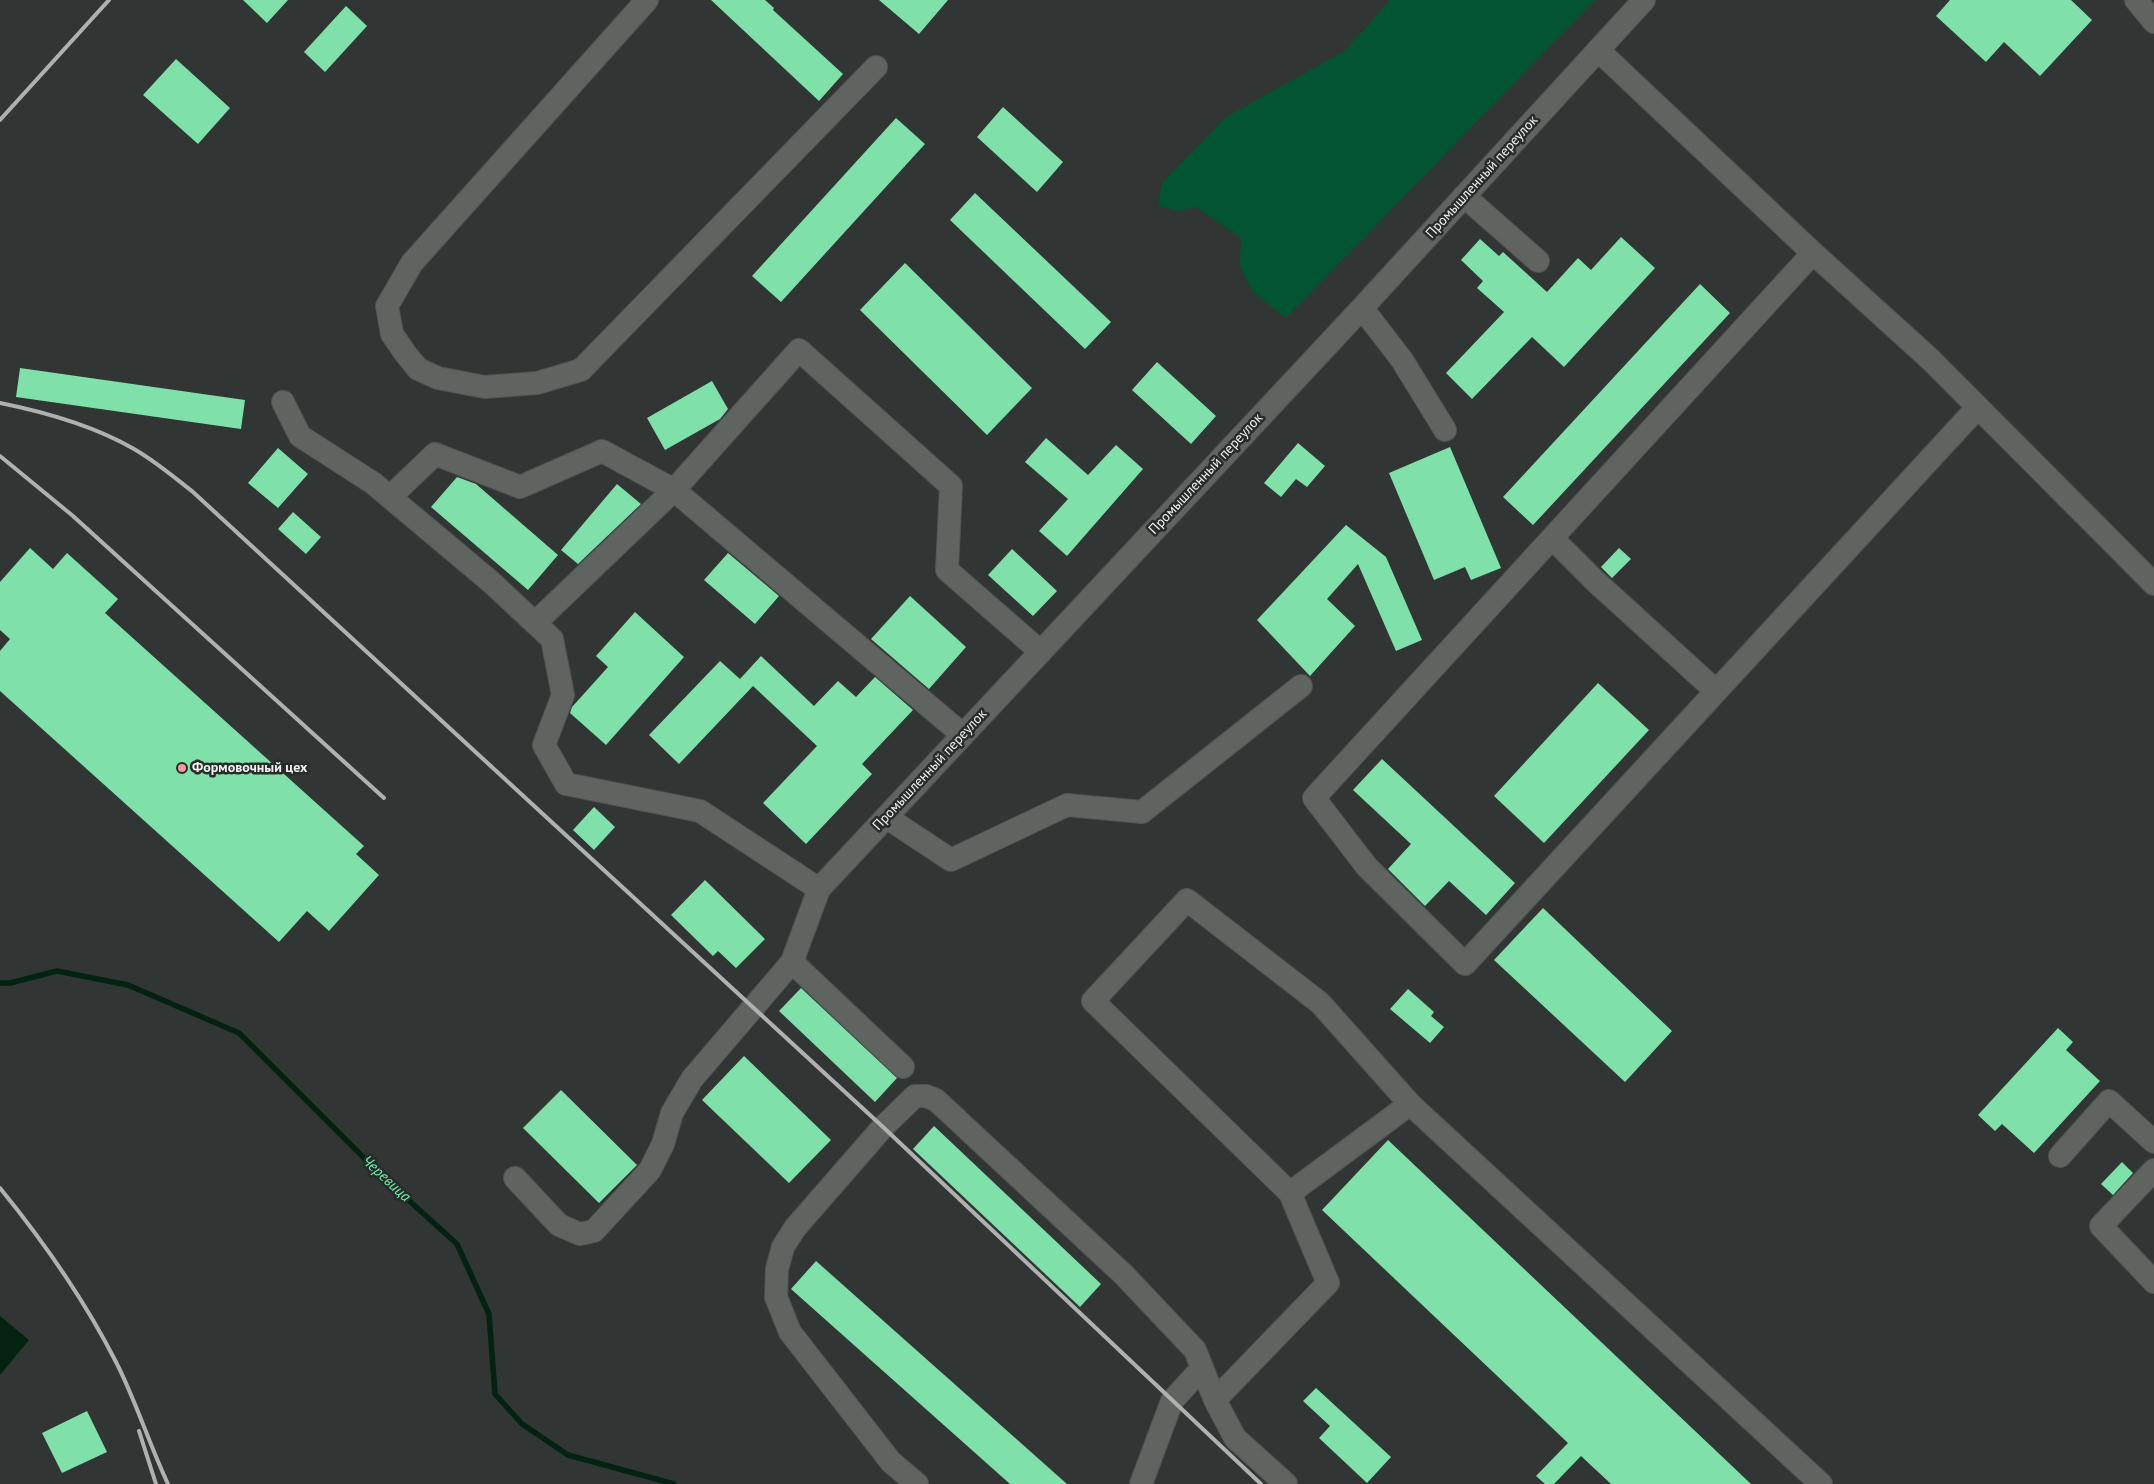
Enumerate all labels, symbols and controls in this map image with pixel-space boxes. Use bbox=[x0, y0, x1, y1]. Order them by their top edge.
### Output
street label: Промышленный переулок bbox=[1422, 112, 1542, 242]
street label: Промышленный переулок bbox=[1146, 410, 1266, 538]
street label: Промышленный переулок bbox=[870, 706, 990, 834]
place label: Формовочный цех bbox=[192, 760, 307, 776]
marker: Формовочный цех bbox=[176, 762, 188, 774]
water label: Черевица bbox=[358, 1152, 414, 1206]

